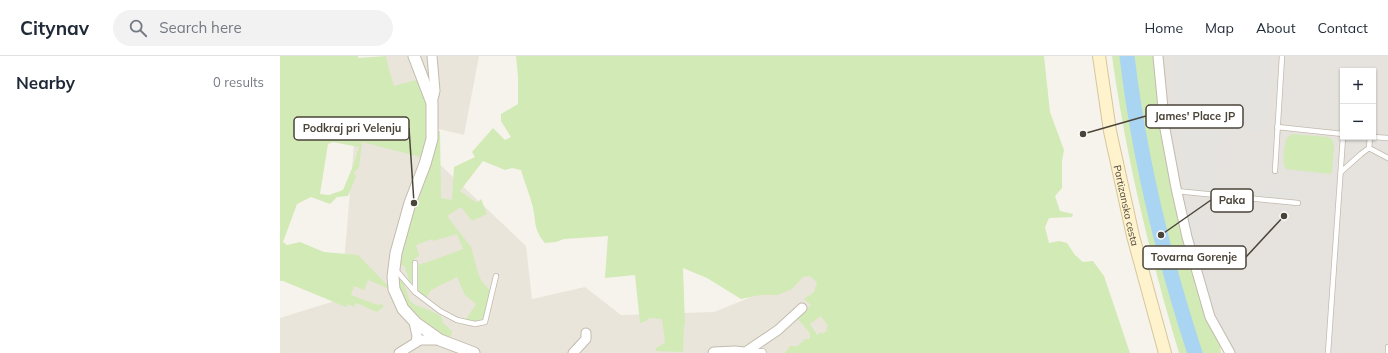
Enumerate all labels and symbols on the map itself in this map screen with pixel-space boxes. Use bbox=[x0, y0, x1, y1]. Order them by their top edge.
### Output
callout: James' Place JP bbox=[1146, 105, 1243, 128]
text: James' Place JP bbox=[1155, 109, 1235, 123]
callout: Podkraj pri Velenju bbox=[294, 117, 409, 140]
text: Podkraj pri Velenju bbox=[303, 121, 401, 135]
street label: Partizanska cesta bbox=[1111, 164, 1142, 247]
callout: Paka bbox=[1211, 189, 1253, 212]
text: Paka bbox=[1219, 193, 1246, 207]
callout: Tovarna Gorenje bbox=[1143, 246, 1246, 269]
text: Tovarna Gorenje bbox=[1151, 250, 1237, 264]

